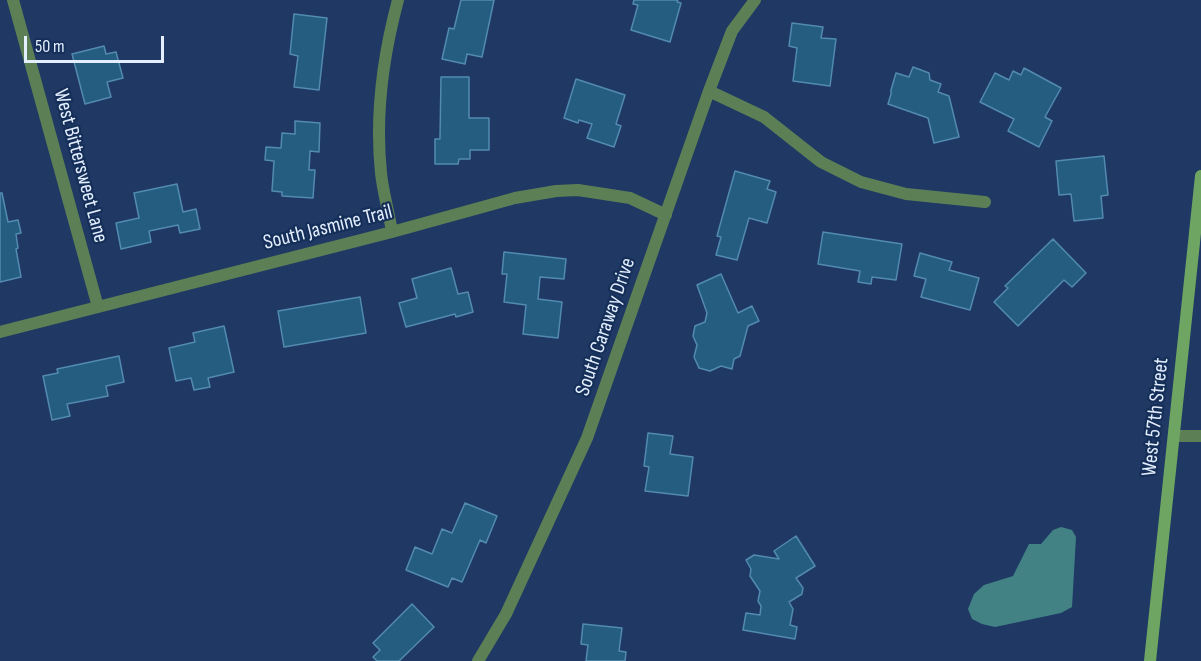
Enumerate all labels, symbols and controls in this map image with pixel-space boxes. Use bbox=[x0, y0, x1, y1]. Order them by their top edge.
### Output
scale bar bbox=[27, 24, 166, 62]
text: 50 m bbox=[35, 36, 65, 57]
street label: West Bittersweet Lane bbox=[47, 86, 113, 246]
street label: South Jasmine Trail bbox=[261, 200, 395, 256]
street label: South Caraway Drive bbox=[571, 255, 641, 399]
street label: West 57th Street bbox=[1137, 357, 1175, 477]

